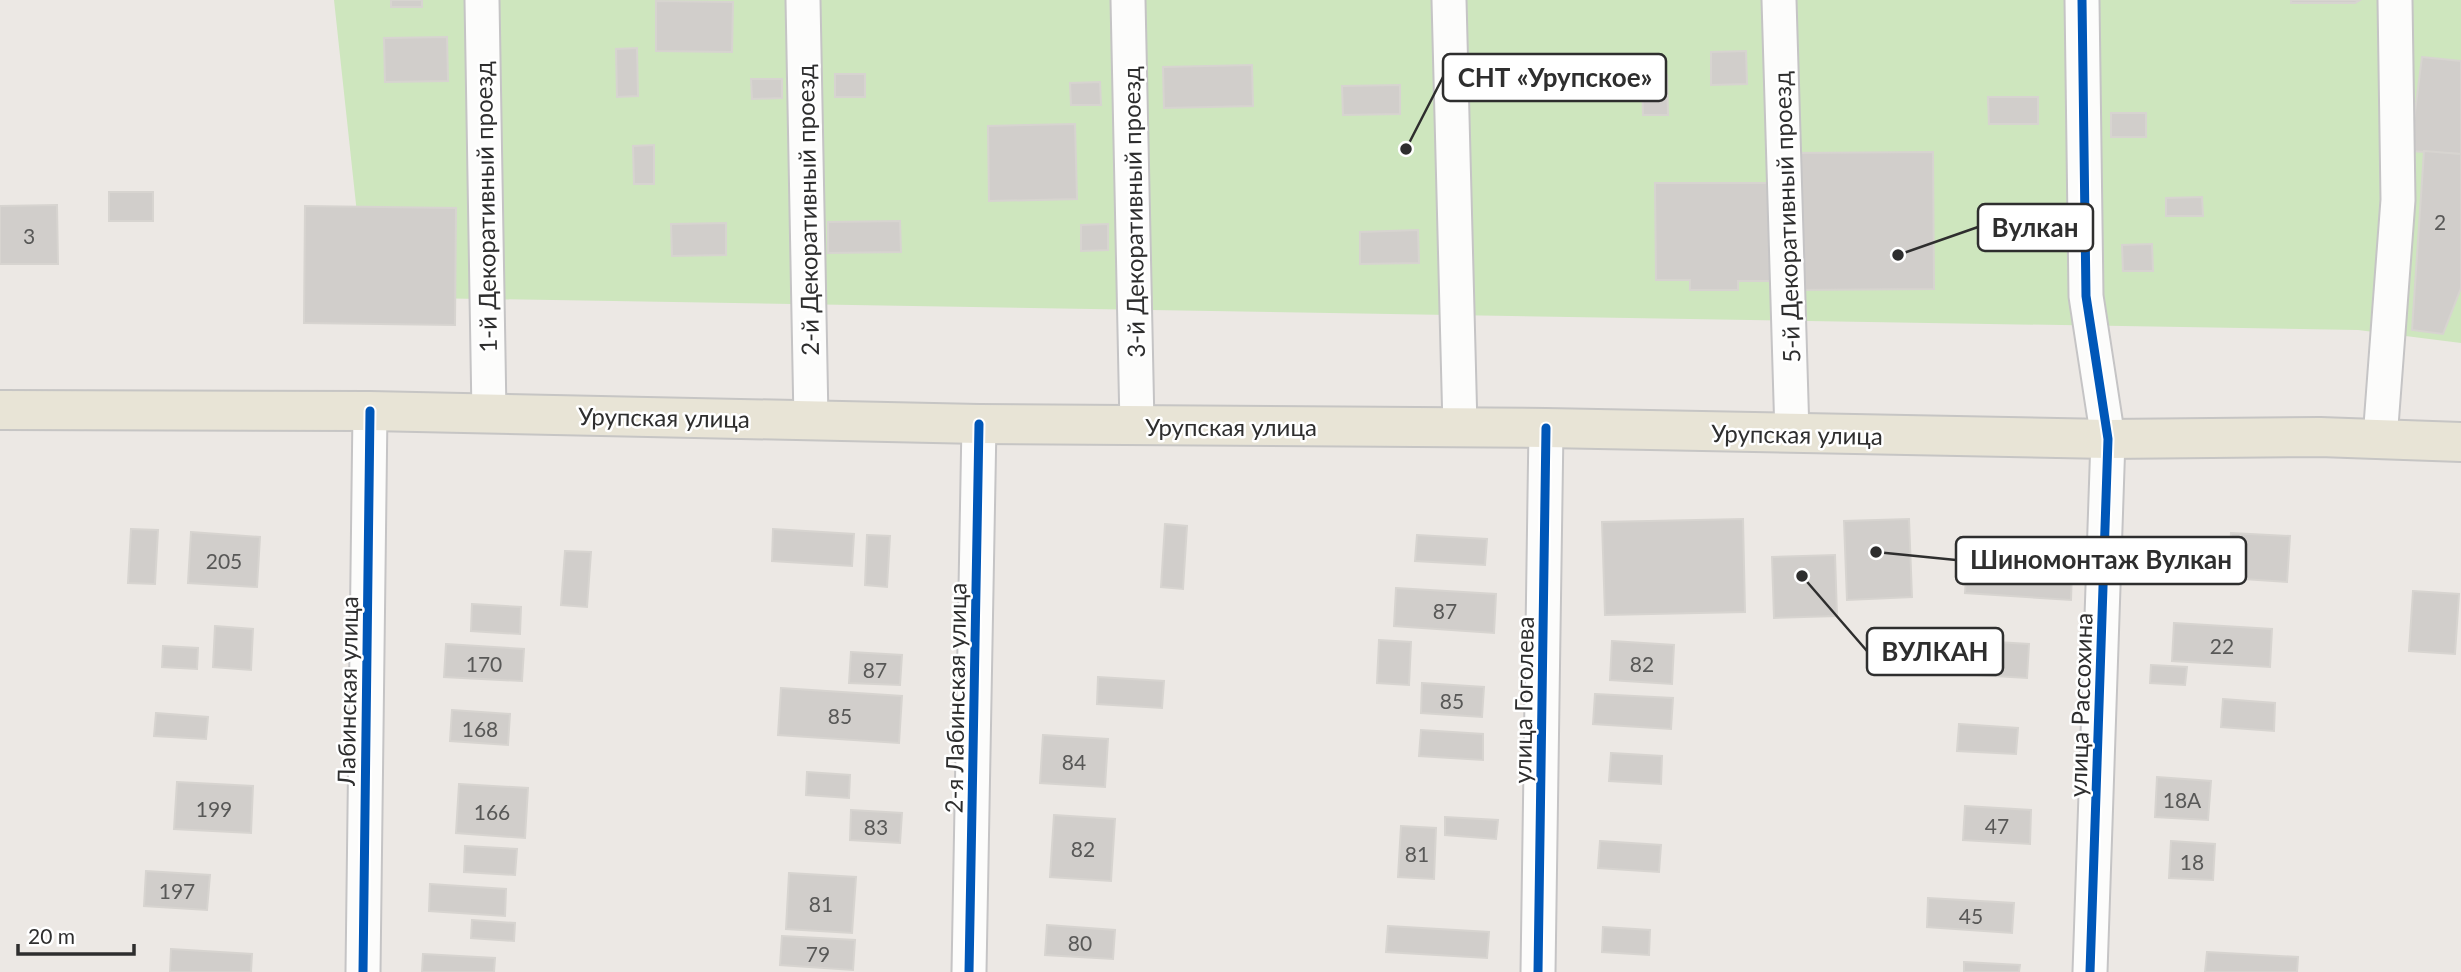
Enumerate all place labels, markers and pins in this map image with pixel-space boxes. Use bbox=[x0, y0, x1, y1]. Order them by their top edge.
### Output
callout: СНТ «Урупское» bbox=[1443, 54, 1666, 101]
callout: Вулкан bbox=[1978, 204, 2093, 251]
callout: Шиномонтаж Вулкан bbox=[1956, 537, 2246, 584]
callout: ВУЛКАН bbox=[1867, 628, 2003, 675]

